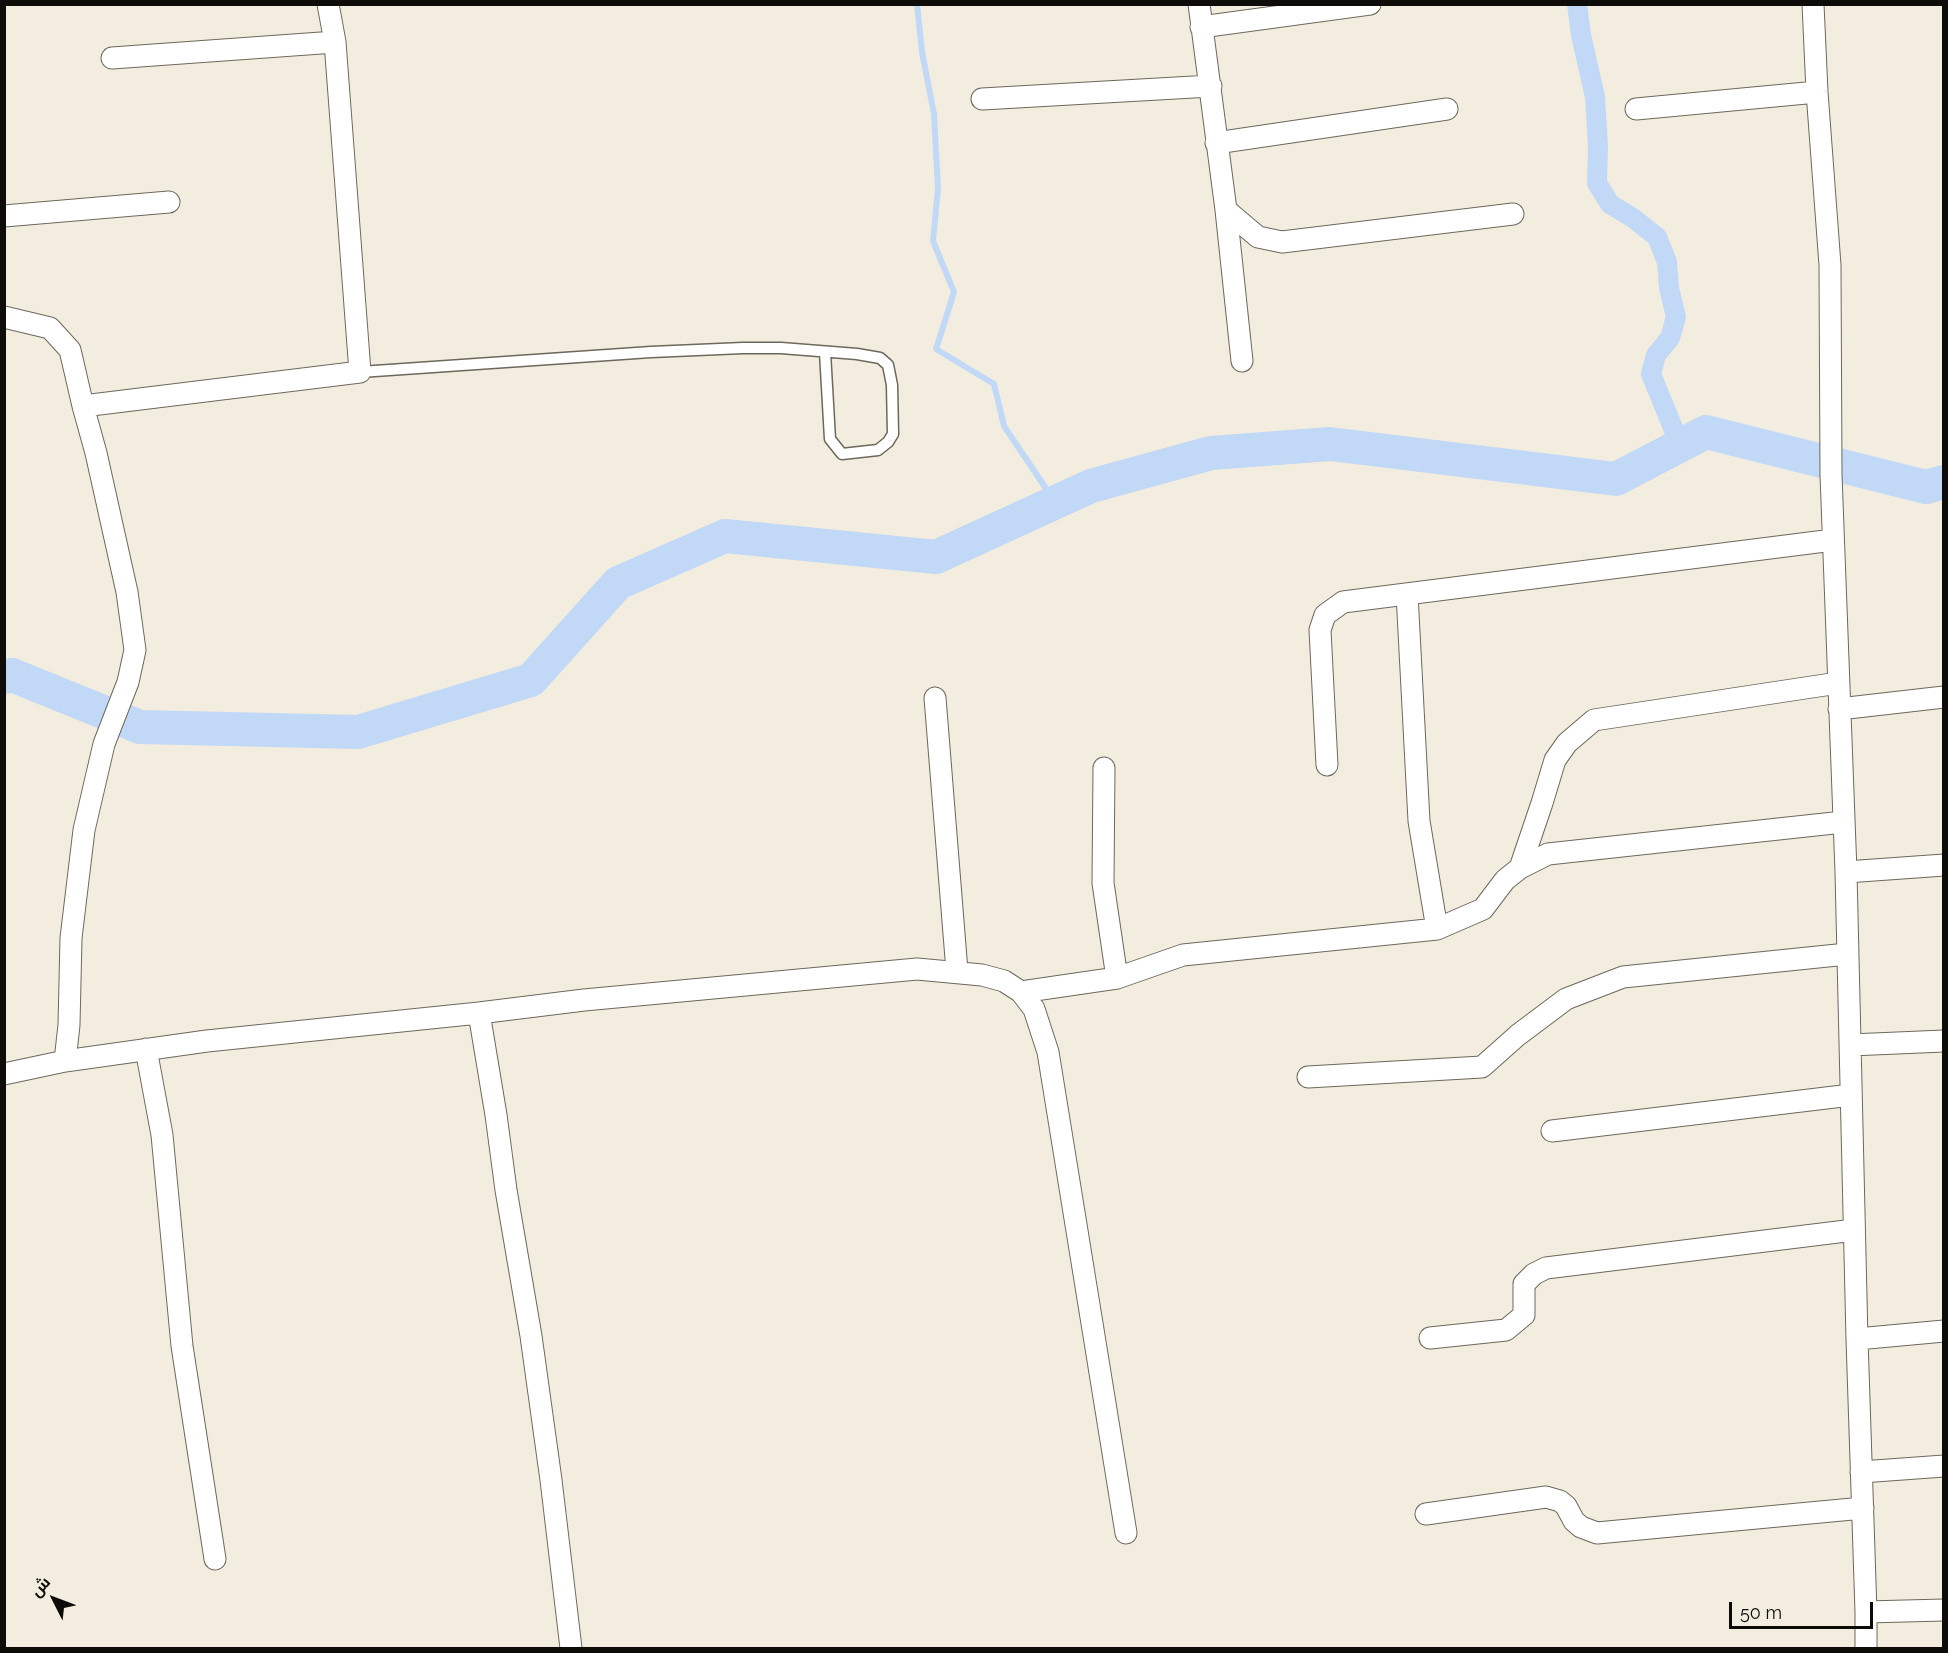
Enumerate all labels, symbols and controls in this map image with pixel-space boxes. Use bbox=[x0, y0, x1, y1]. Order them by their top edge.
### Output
north arrow bbox=[24, 1569, 84, 1629]
text: ش bbox=[26, 1573, 54, 1601]
scale bar bbox=[1732, 1590, 1876, 1628]
text: 50 m bbox=[1740, 1602, 1782, 1623]

